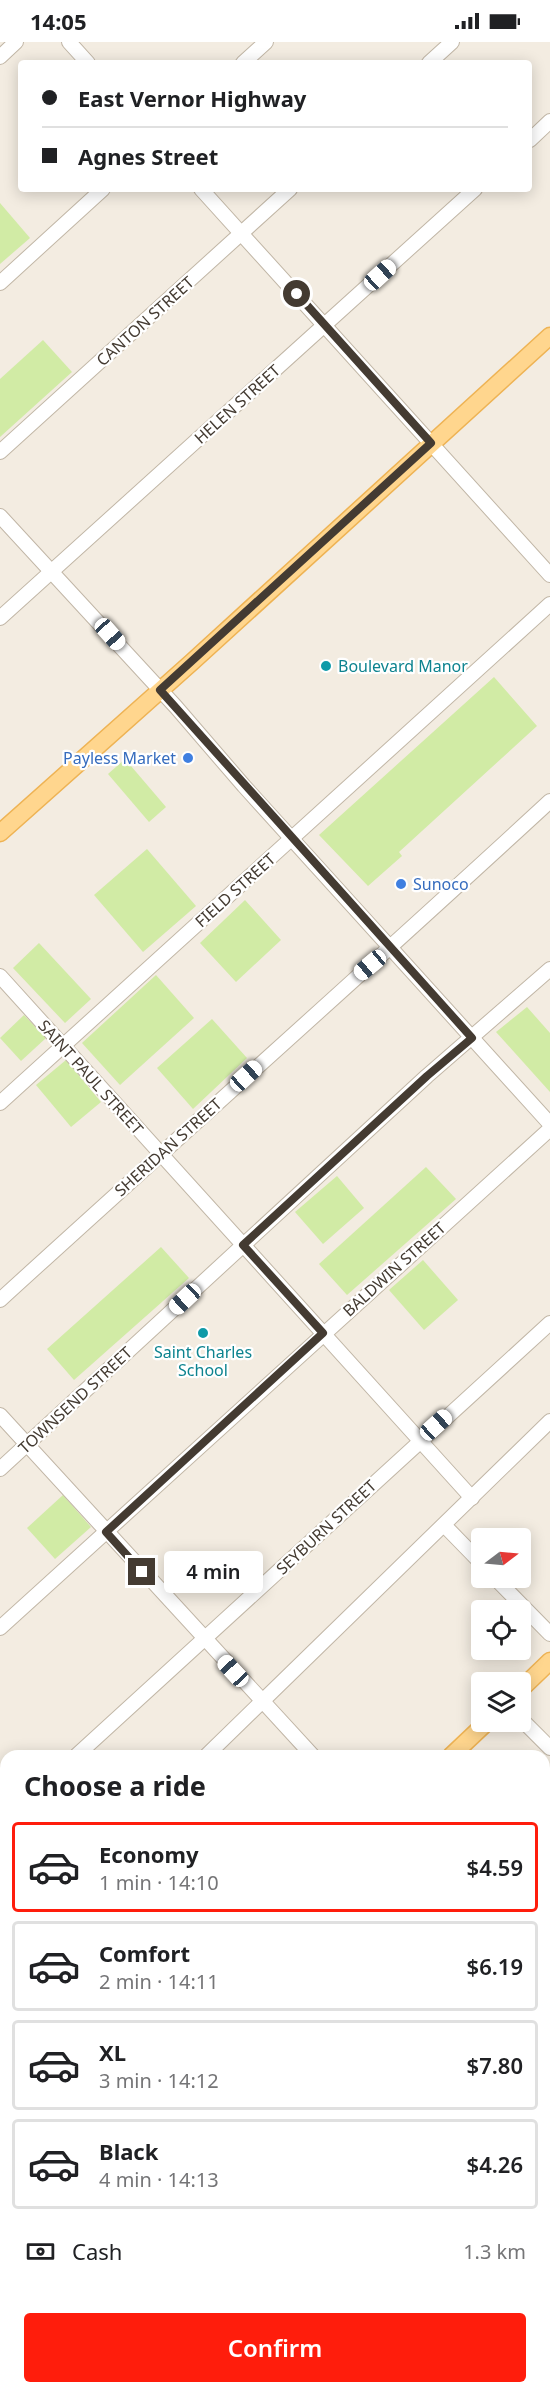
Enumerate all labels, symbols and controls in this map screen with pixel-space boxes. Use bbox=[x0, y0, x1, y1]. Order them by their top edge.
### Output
text: 14:05 bbox=[30, 6, 87, 36]
text: East Vernor Highway bbox=[78, 83, 306, 113]
text: Agnes Street bbox=[78, 141, 218, 171]
car bbox=[361, 256, 399, 294]
street label: CANTON STREET bbox=[91, 271, 199, 371]
route start bbox=[283, 280, 310, 307]
street label: HELEN STREET bbox=[189, 359, 285, 449]
car bbox=[91, 615, 129, 653]
place label: Boulevard Manor bbox=[338, 655, 468, 677]
marker: Boulevard Manor bbox=[319, 659, 333, 673]
place label: Payless Market bbox=[63, 747, 176, 769]
marker: Payless Market bbox=[181, 751, 195, 765]
street label: FIELD STREET bbox=[190, 848, 280, 932]
place label: Sunoco bbox=[413, 873, 469, 895]
marker: Sunoco bbox=[394, 877, 408, 891]
car bbox=[350, 947, 390, 983]
street label: SAINT PAUL STREET bbox=[34, 1015, 149, 1139]
car bbox=[227, 1057, 265, 1095]
street label: SHERIDAN STREET bbox=[110, 1093, 226, 1201]
street label: BALDWIN STREET bbox=[338, 1217, 450, 1321]
car bbox=[166, 1280, 204, 1318]
marker: Saint Charles School bbox=[196, 1326, 210, 1340]
street label: TOWNSEND STREET bbox=[13, 1341, 137, 1458]
place label: Saint Charles School bbox=[154, 1341, 252, 1381]
car bbox=[417, 1406, 455, 1444]
street label: SEYBURN STREET bbox=[271, 1475, 381, 1579]
north arrow bbox=[471, 1528, 531, 1588]
map controls bbox=[471, 1528, 531, 1732]
callout: 4 min bbox=[163, 1551, 262, 1593]
route end bbox=[128, 1558, 155, 1585]
text: 4 min bbox=[186, 1558, 241, 1585]
button: locate bbox=[471, 1600, 531, 1660]
car bbox=[214, 1652, 252, 1690]
button: layers bbox=[471, 1672, 531, 1732]
text: Choose a ride bbox=[24, 1767, 206, 1804]
text: Economy bbox=[99, 1839, 198, 1869]
icon: car bbox=[27, 1840, 81, 1894]
text: $4.59 bbox=[467, 1852, 523, 1882]
text: 1 min · 14:10 bbox=[99, 1869, 219, 1896]
text: Comfort bbox=[99, 1938, 190, 1968]
icon: car bbox=[27, 1939, 81, 1993]
text: $6.19 bbox=[467, 1951, 523, 1981]
text: 2 min · 14:11 bbox=[99, 1968, 219, 1995]
text: XL bbox=[99, 2037, 126, 2067]
icon: car bbox=[27, 2038, 81, 2092]
text: $7.80 bbox=[467, 2050, 523, 2080]
text: 3 min · 14:12 bbox=[99, 2067, 219, 2094]
text: Black bbox=[99, 2136, 158, 2166]
icon: car bbox=[27, 2137, 81, 2191]
text: $4.26 bbox=[467, 2149, 523, 2179]
text: 4 min · 14:13 bbox=[99, 2166, 219, 2193]
icon: cash bbox=[24, 2235, 57, 2268]
text: Cash bbox=[72, 2236, 122, 2266]
text: 1.3 km bbox=[463, 2238, 526, 2265]
button: Confirm bbox=[24, 2313, 526, 2382]

